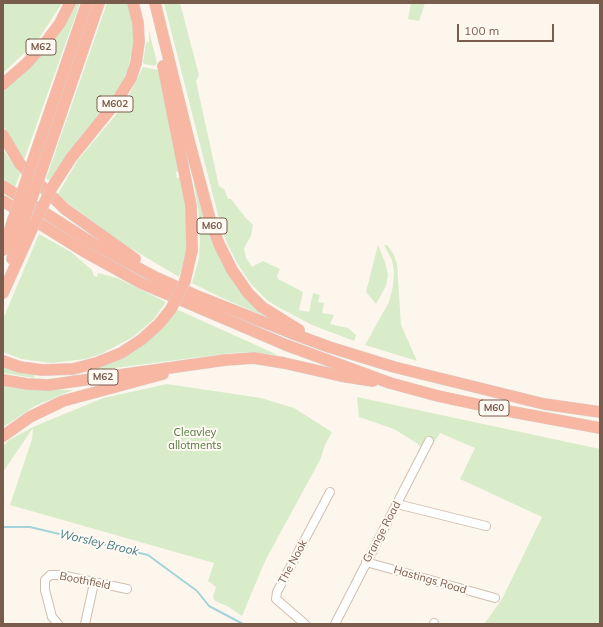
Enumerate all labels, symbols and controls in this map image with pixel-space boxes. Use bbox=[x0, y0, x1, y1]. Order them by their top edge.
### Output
scale bar bbox=[459, 16, 556, 42]
text: 100 m bbox=[464, 23, 499, 38]
road number: M62 bbox=[26, 39, 56, 55]
road number: M602 bbox=[97, 96, 133, 112]
road number: M60 bbox=[197, 218, 227, 234]
road number: M62 bbox=[88, 369, 118, 385]
road number: M60 bbox=[479, 400, 509, 416]
park label: Cleavley allotments bbox=[168, 426, 222, 452]
street label: Grange Road bbox=[360, 499, 404, 565]
water label: Worsley Brook bbox=[58, 527, 140, 559]
street label: The Nook bbox=[276, 538, 310, 586]
street label: Hastings Road bbox=[392, 563, 468, 597]
street label: Boothfield bbox=[58, 570, 112, 592]

